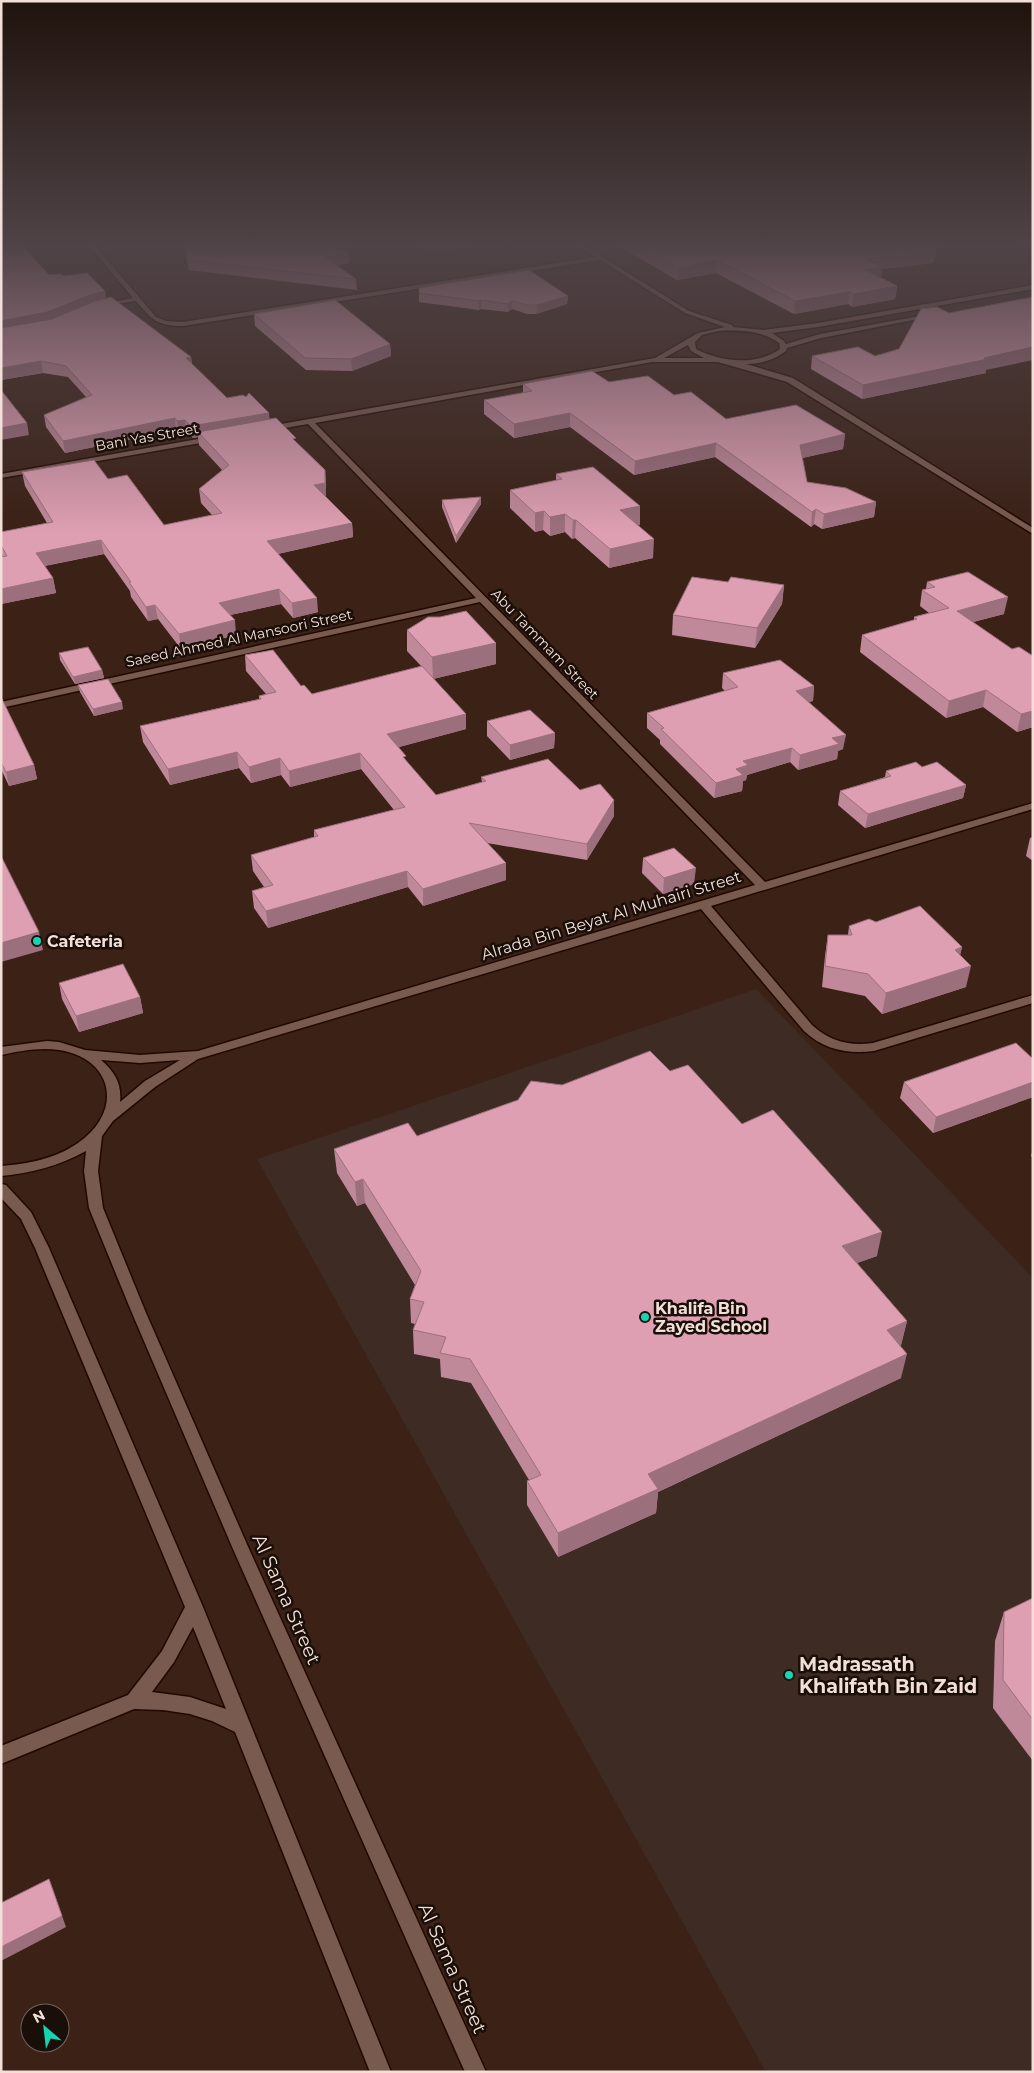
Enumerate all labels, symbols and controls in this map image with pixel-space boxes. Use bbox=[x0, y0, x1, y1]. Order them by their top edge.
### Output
street label: Bani Yas Street bbox=[94, 419, 200, 455]
street label: Abu Tammam Street bbox=[487, 585, 603, 703]
street label: Saeed Ahmed Al Mansoori Street bbox=[124, 605, 354, 671]
street label: Alrada Bin Beyat Al Muhairi Street bbox=[479, 867, 744, 964]
place label: Cafeteria bbox=[47, 932, 123, 951]
marker: Cafeteria bbox=[31, 935, 43, 947]
place label: Khalifa Bin Zayed School bbox=[655, 1299, 767, 1336]
marker: Khalifa Bin Zayed School bbox=[639, 1311, 651, 1323]
street label: Al Sama Street bbox=[247, 1530, 326, 1668]
place label: Madrassath Khalifath Bin Zaid bbox=[799, 1653, 977, 1698]
marker: Madrassath Khalifath Bin Zaid bbox=[783, 1669, 795, 1681]
street label: Al Sama Street bbox=[413, 1899, 492, 2037]
north arrow bbox=[20, 2003, 70, 2053]
text: N bbox=[30, 2006, 48, 2027]

